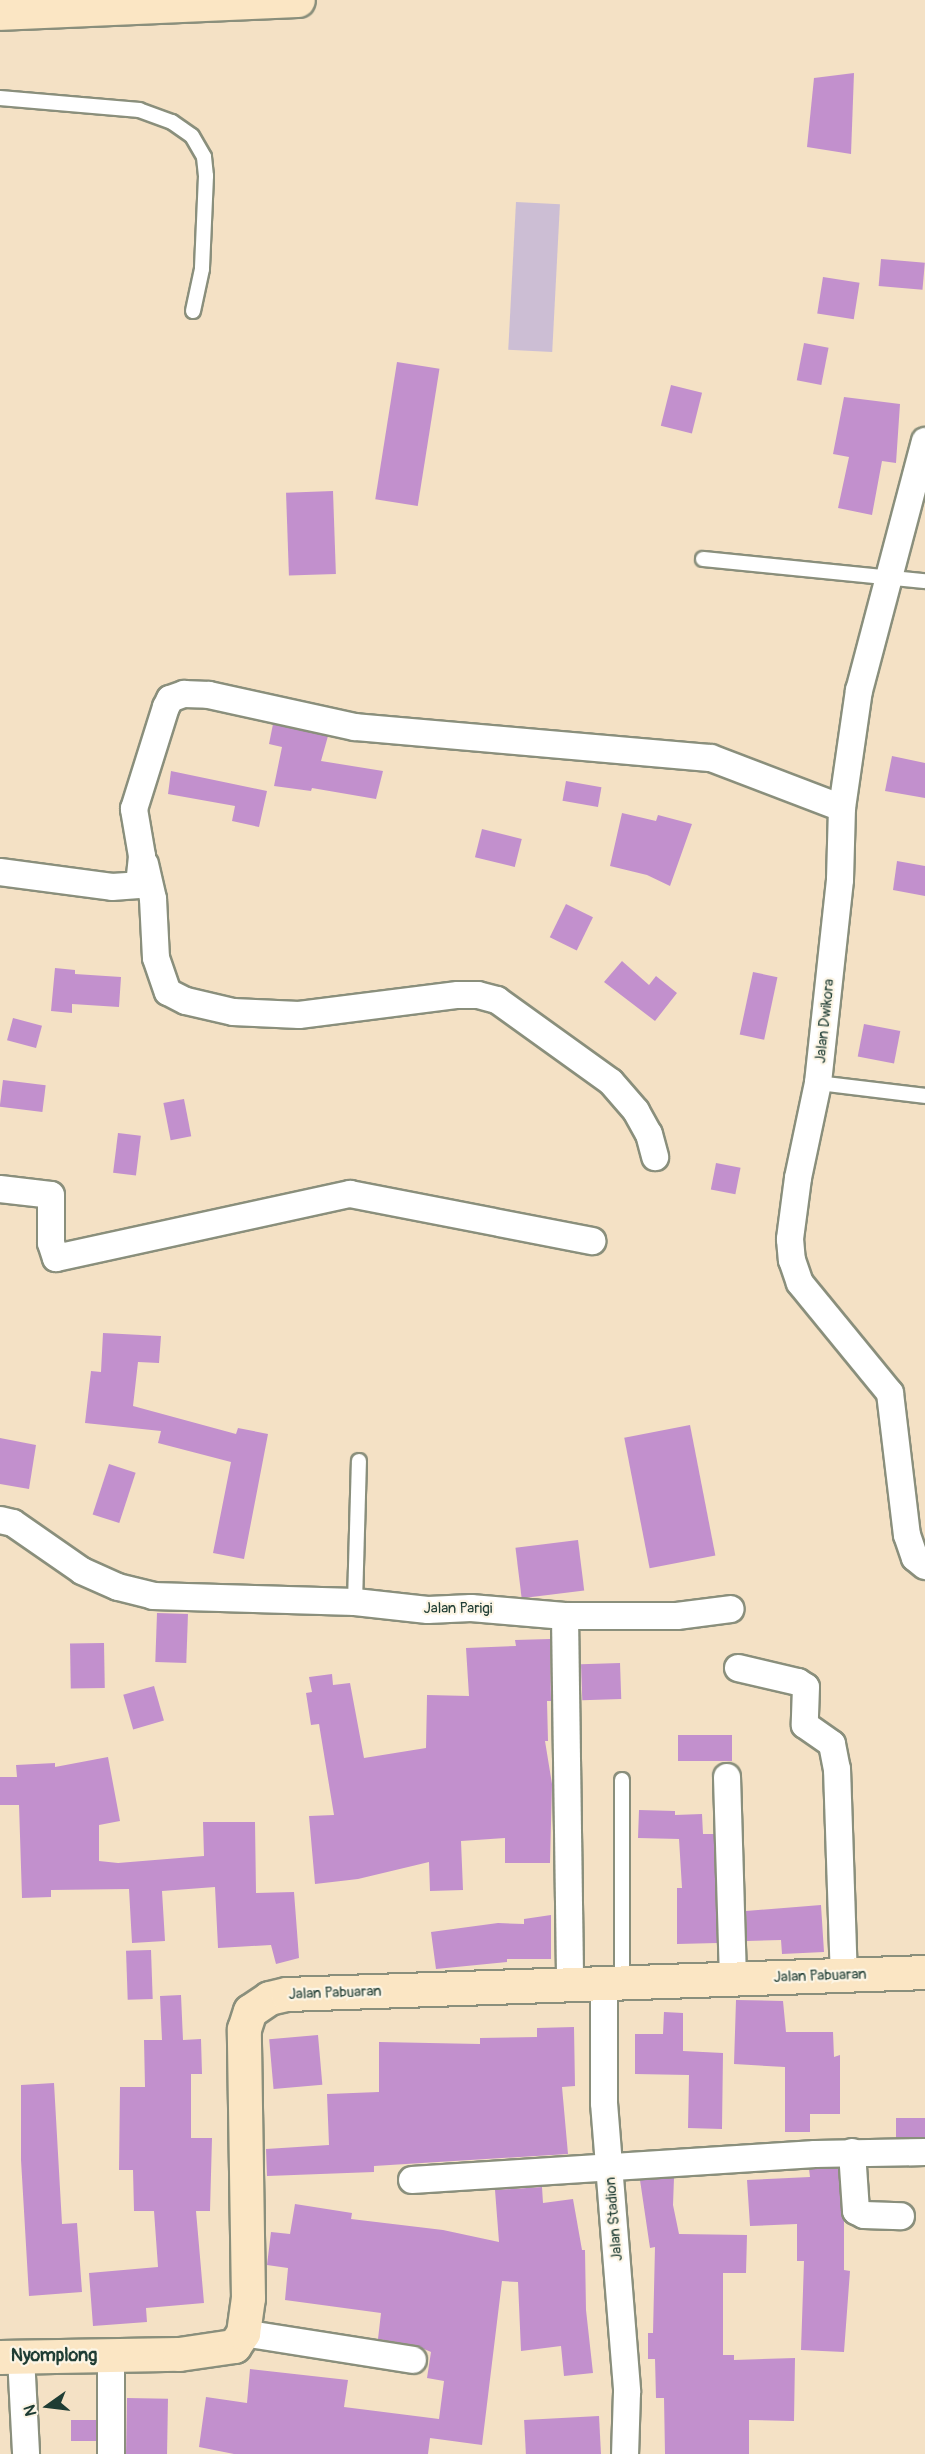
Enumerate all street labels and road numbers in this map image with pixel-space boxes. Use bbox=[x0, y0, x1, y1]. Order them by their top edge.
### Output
street label: Jalan Dwikora bbox=[812, 978, 838, 1064]
street label: Jalan Parigi bbox=[424, 1600, 492, 1618]
street label: Jalan Pabuaran bbox=[773, 1965, 867, 1987]
street label: Jalan Pabuaran bbox=[288, 1982, 382, 2004]
street label: Jalan Stadion bbox=[601, 2176, 627, 2262]

